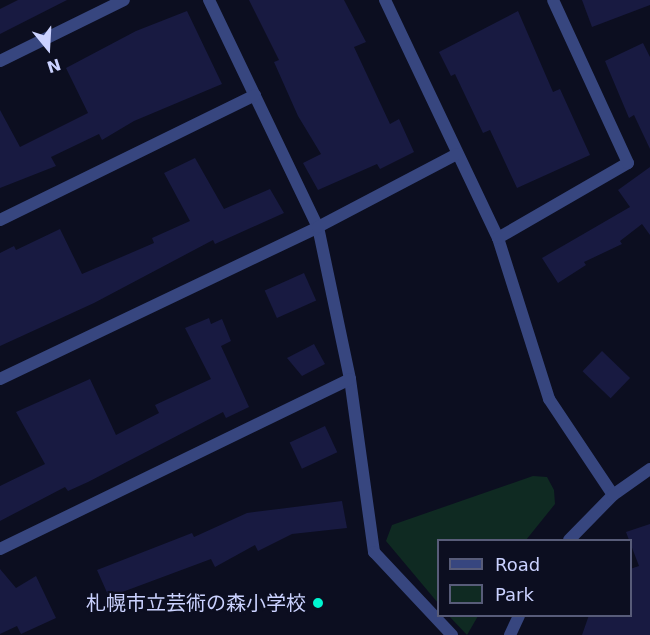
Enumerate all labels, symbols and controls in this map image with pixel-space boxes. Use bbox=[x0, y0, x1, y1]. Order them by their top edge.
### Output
north arrow bbox=[18, 18, 78, 78]
text: N bbox=[44, 54, 63, 77]
legend bbox=[437, 539, 632, 617]
text: Road bbox=[495, 554, 540, 575]
text: Park bbox=[495, 584, 534, 605]
place label: 札幌市立芸術の森小学校 bbox=[86, 591, 306, 615]
marker: 札幌市立芸術の森小学校 bbox=[311, 596, 325, 610]

